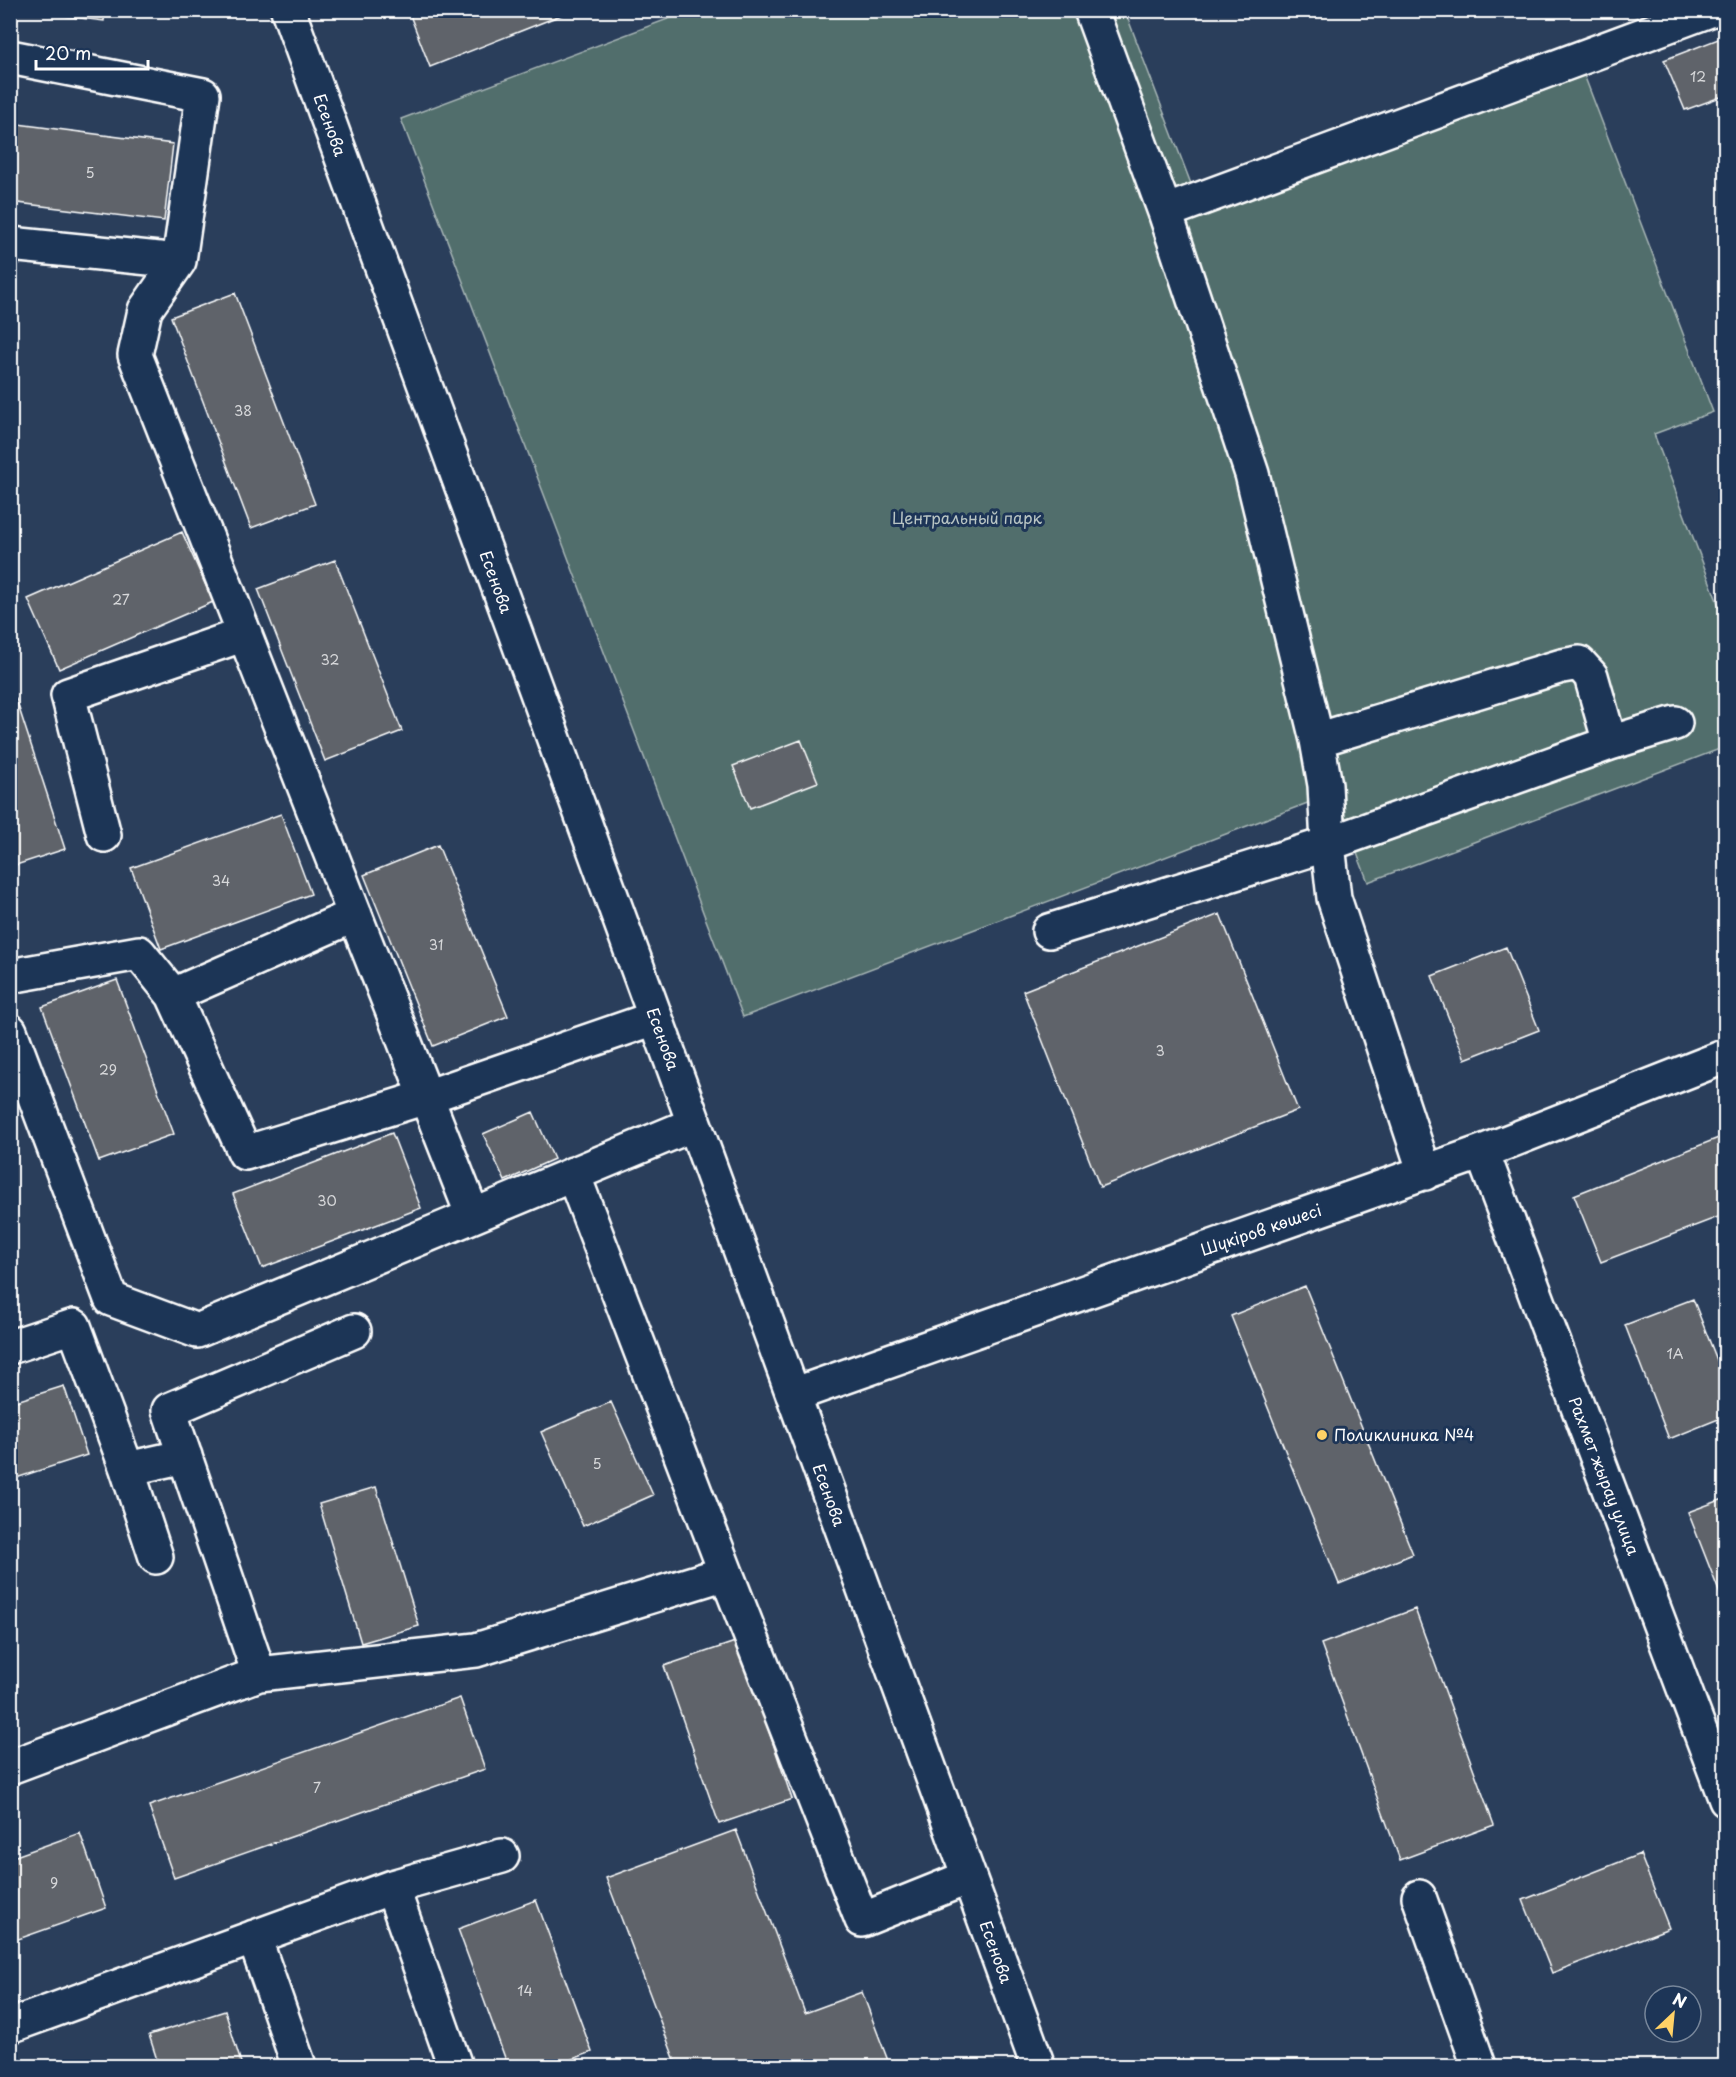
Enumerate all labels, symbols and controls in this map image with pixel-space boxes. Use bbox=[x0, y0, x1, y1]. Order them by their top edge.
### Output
scale bar bbox=[36, 33, 148, 71]
text: 20 m bbox=[45, 39, 91, 66]
house number: 12 bbox=[1690, 66, 1706, 87]
street label: Есенова bbox=[309, 90, 353, 159]
house number: 5 bbox=[85, 162, 95, 183]
house number: 38 bbox=[234, 400, 252, 421]
park label: Центральный парк bbox=[892, 505, 1043, 529]
street label: Есенова bbox=[475, 547, 519, 616]
house number: 27 bbox=[112, 589, 130, 610]
house number: 32 bbox=[321, 649, 339, 670]
house number: 34 bbox=[212, 870, 230, 891]
house number: 31 bbox=[429, 934, 443, 955]
street label: Есенова bbox=[642, 1004, 686, 1073]
house number: 3 bbox=[1155, 1040, 1165, 1061]
house number: 29 bbox=[99, 1059, 117, 1080]
house number: 30 bbox=[317, 1190, 337, 1211]
street label: Шүкіров көшесі bbox=[1197, 1197, 1324, 1261]
house number: 1А bbox=[1666, 1343, 1684, 1364]
street label: Рахмет жырау улица bbox=[1564, 1393, 1646, 1558]
place label: Поликлиника №4 bbox=[1334, 1422, 1474, 1446]
marker: Поликлиника №4 bbox=[1315, 1428, 1329, 1442]
house number: 5 bbox=[592, 1453, 602, 1474]
street label: Есенова bbox=[808, 1460, 852, 1529]
house number: 7 bbox=[313, 1777, 321, 1798]
house number: 9 bbox=[50, 1872, 58, 1893]
street label: Есенова bbox=[975, 1917, 1019, 1986]
house number: 14 bbox=[517, 1980, 533, 2001]
north arrow bbox=[1643, 1984, 1703, 2044]
text: N bbox=[1669, 1986, 1691, 2013]

